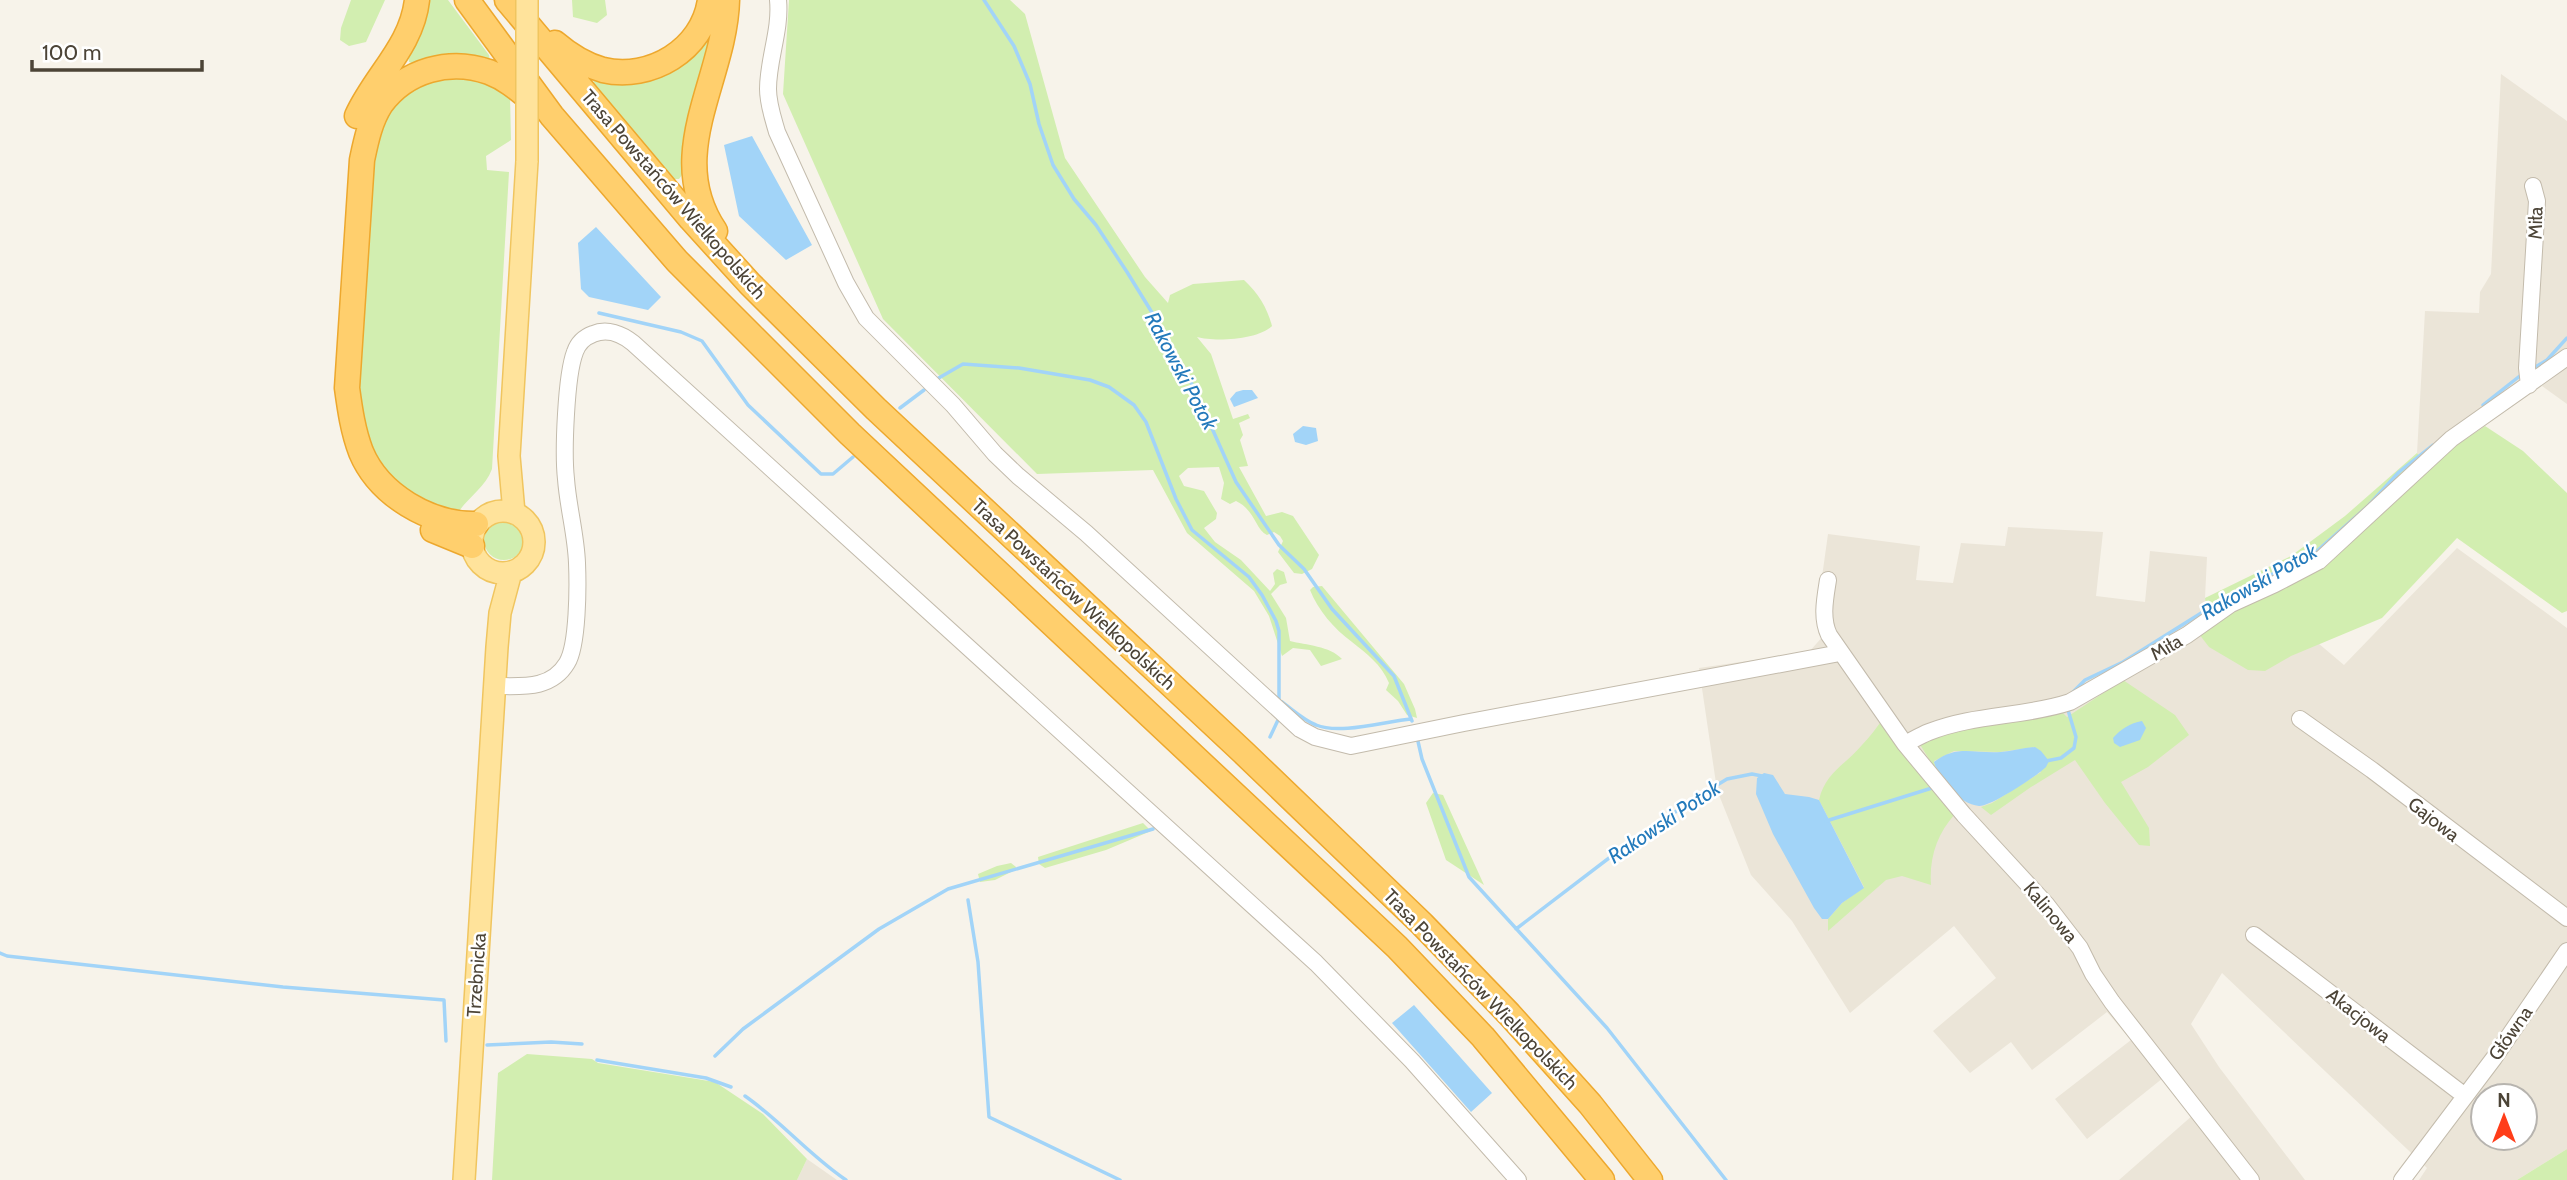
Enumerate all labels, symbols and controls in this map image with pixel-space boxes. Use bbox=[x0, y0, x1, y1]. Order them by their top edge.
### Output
scale bar bbox=[32, 28, 201, 72]
text: 100 m bbox=[42, 40, 101, 65]
street label: Trasa Powstańców Wielkopolskich bbox=[576, 85, 771, 304]
street label: Miła bbox=[2523, 206, 2548, 240]
water label: Rakowski Potok bbox=[1140, 307, 1224, 435]
street label: Trasa Powstańców Wielkopolskich bbox=[967, 494, 1180, 695]
water label: Rakowski Potok bbox=[2196, 538, 2322, 625]
street label: Miła bbox=[2146, 629, 2186, 666]
water label: Rakowski Potok bbox=[1603, 774, 1725, 868]
street label: Gajowa bbox=[2403, 792, 2464, 847]
street label: Kalinowa bbox=[2019, 877, 2083, 947]
street label: Trasa Powstańców Wielkopolskich bbox=[1379, 884, 1583, 1094]
street label: Trzebnicka bbox=[462, 932, 491, 1018]
street label: Akacjowa bbox=[2322, 983, 2395, 1048]
street label: Główna bbox=[2483, 1002, 2537, 1065]
north arrow bbox=[2469, 1082, 2539, 1152]
text: N bbox=[2497, 1089, 2511, 1112]

